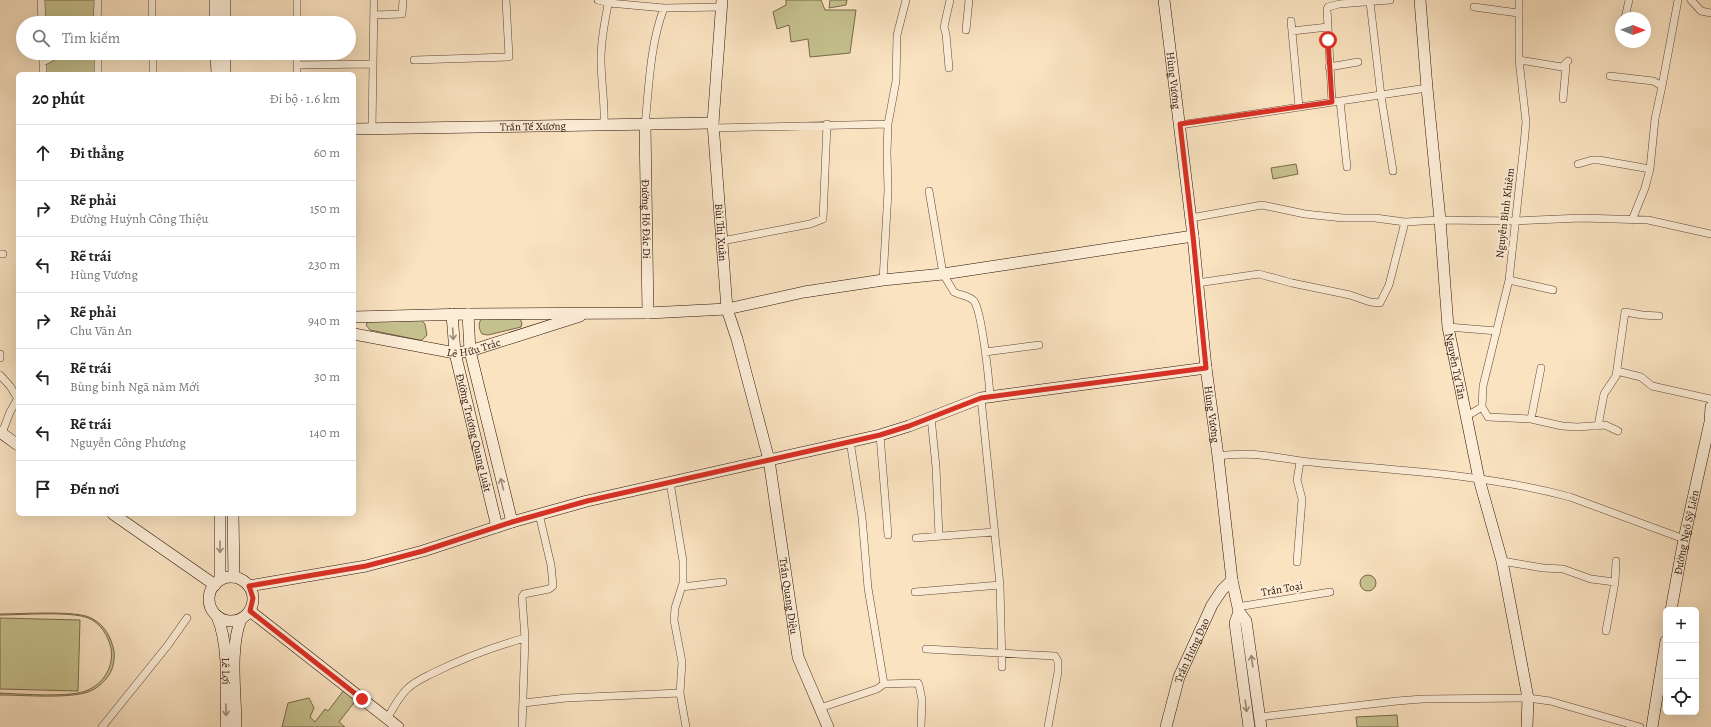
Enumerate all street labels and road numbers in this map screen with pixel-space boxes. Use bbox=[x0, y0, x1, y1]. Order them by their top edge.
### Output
street label: Hùng Vương bbox=[1163, 51, 1185, 110]
street label: Trần Tế Xương bbox=[500, 118, 567, 134]
street label: Nguyễn Bình Khiêm bbox=[1492, 167, 1518, 259]
street label: Đường Hồ Đắc Di bbox=[638, 179, 655, 259]
street label: Bùi Thị Xuân bbox=[712, 203, 731, 262]
street label: Nguyễn Tự Tân bbox=[1442, 331, 1470, 401]
street label: Lê Hữu Trác bbox=[446, 334, 503, 361]
street label: Đường Trương Quang Luật bbox=[453, 372, 496, 494]
street label: Hùng Vương bbox=[1201, 385, 1224, 444]
street label: Đường Ngô Sỹ Liên bbox=[1670, 488, 1702, 576]
street label: Trần Quang Diệu bbox=[776, 557, 802, 635]
street label: Trần Toại bbox=[1260, 578, 1304, 600]
street label: Trần Hưng Đạo bbox=[1170, 615, 1213, 684]
street label: Lê Lợi bbox=[218, 657, 234, 685]

